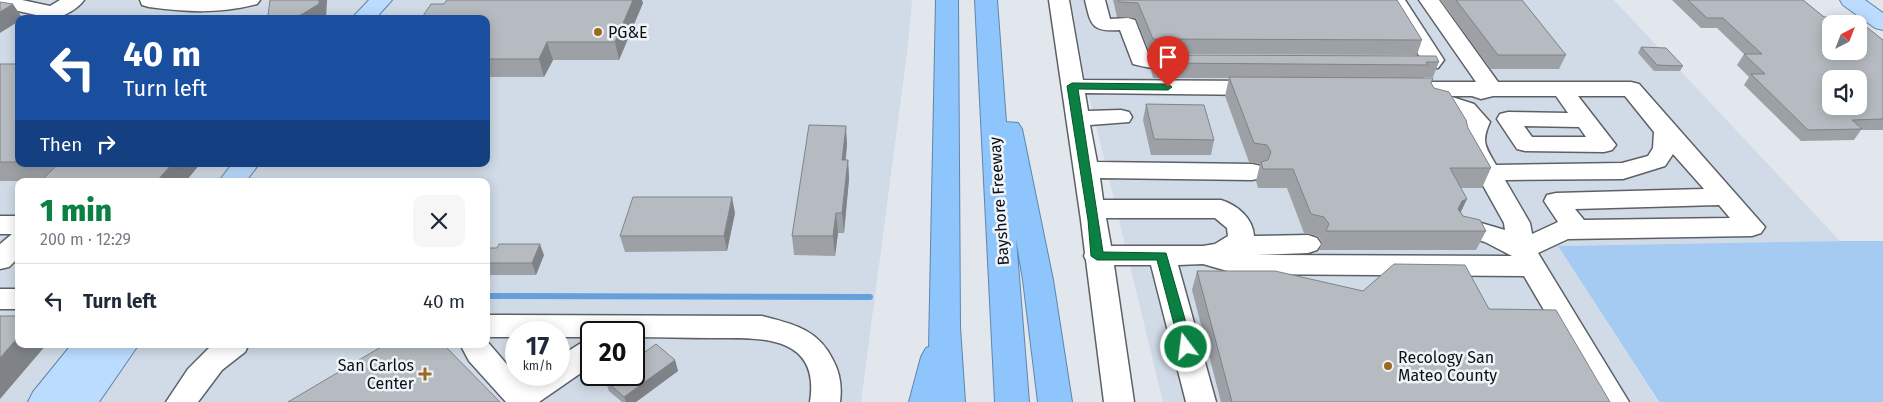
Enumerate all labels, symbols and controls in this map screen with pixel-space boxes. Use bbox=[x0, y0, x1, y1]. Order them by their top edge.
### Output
north arrow bbox=[1822, 15, 1868, 60]
map controls bbox=[1822, 15, 1867, 115]
place label: PG&E bbox=[608, 23, 648, 42]
marker: PG&E bbox=[592, 26, 604, 38]
text: 40 m bbox=[123, 33, 201, 75]
icon: left bbox=[40, 35, 105, 100]
pin bbox=[1147, 36, 1189, 87]
icon: arrive bbox=[1154, 43, 1182, 71]
button: sound bbox=[1822, 70, 1867, 115]
text: Turn left bbox=[123, 75, 207, 102]
icon: right bbox=[92, 130, 120, 158]
text: Then bbox=[40, 133, 82, 156]
street label: Bayshore Freeway bbox=[985, 136, 1013, 266]
text: 1 min bbox=[40, 193, 112, 229]
button: close bbox=[413, 195, 465, 247]
text: 200 m · 12:29 bbox=[40, 230, 131, 249]
icon: left bbox=[40, 287, 68, 315]
text: Turn left bbox=[83, 290, 157, 313]
text: 40 m bbox=[423, 290, 465, 313]
position arrow bbox=[1159, 320, 1211, 372]
speed limit sign: 20 bbox=[580, 321, 645, 386]
text: 17 bbox=[526, 332, 549, 362]
place label: Recology San Mateo County bbox=[1398, 348, 1497, 385]
place label: San Carlos Center bbox=[338, 356, 415, 393]
text: km/h bbox=[523, 359, 552, 373]
marker: Recology San Mateo County bbox=[1382, 360, 1394, 372]
marker: San Carlos Center bbox=[418, 367, 432, 381]

